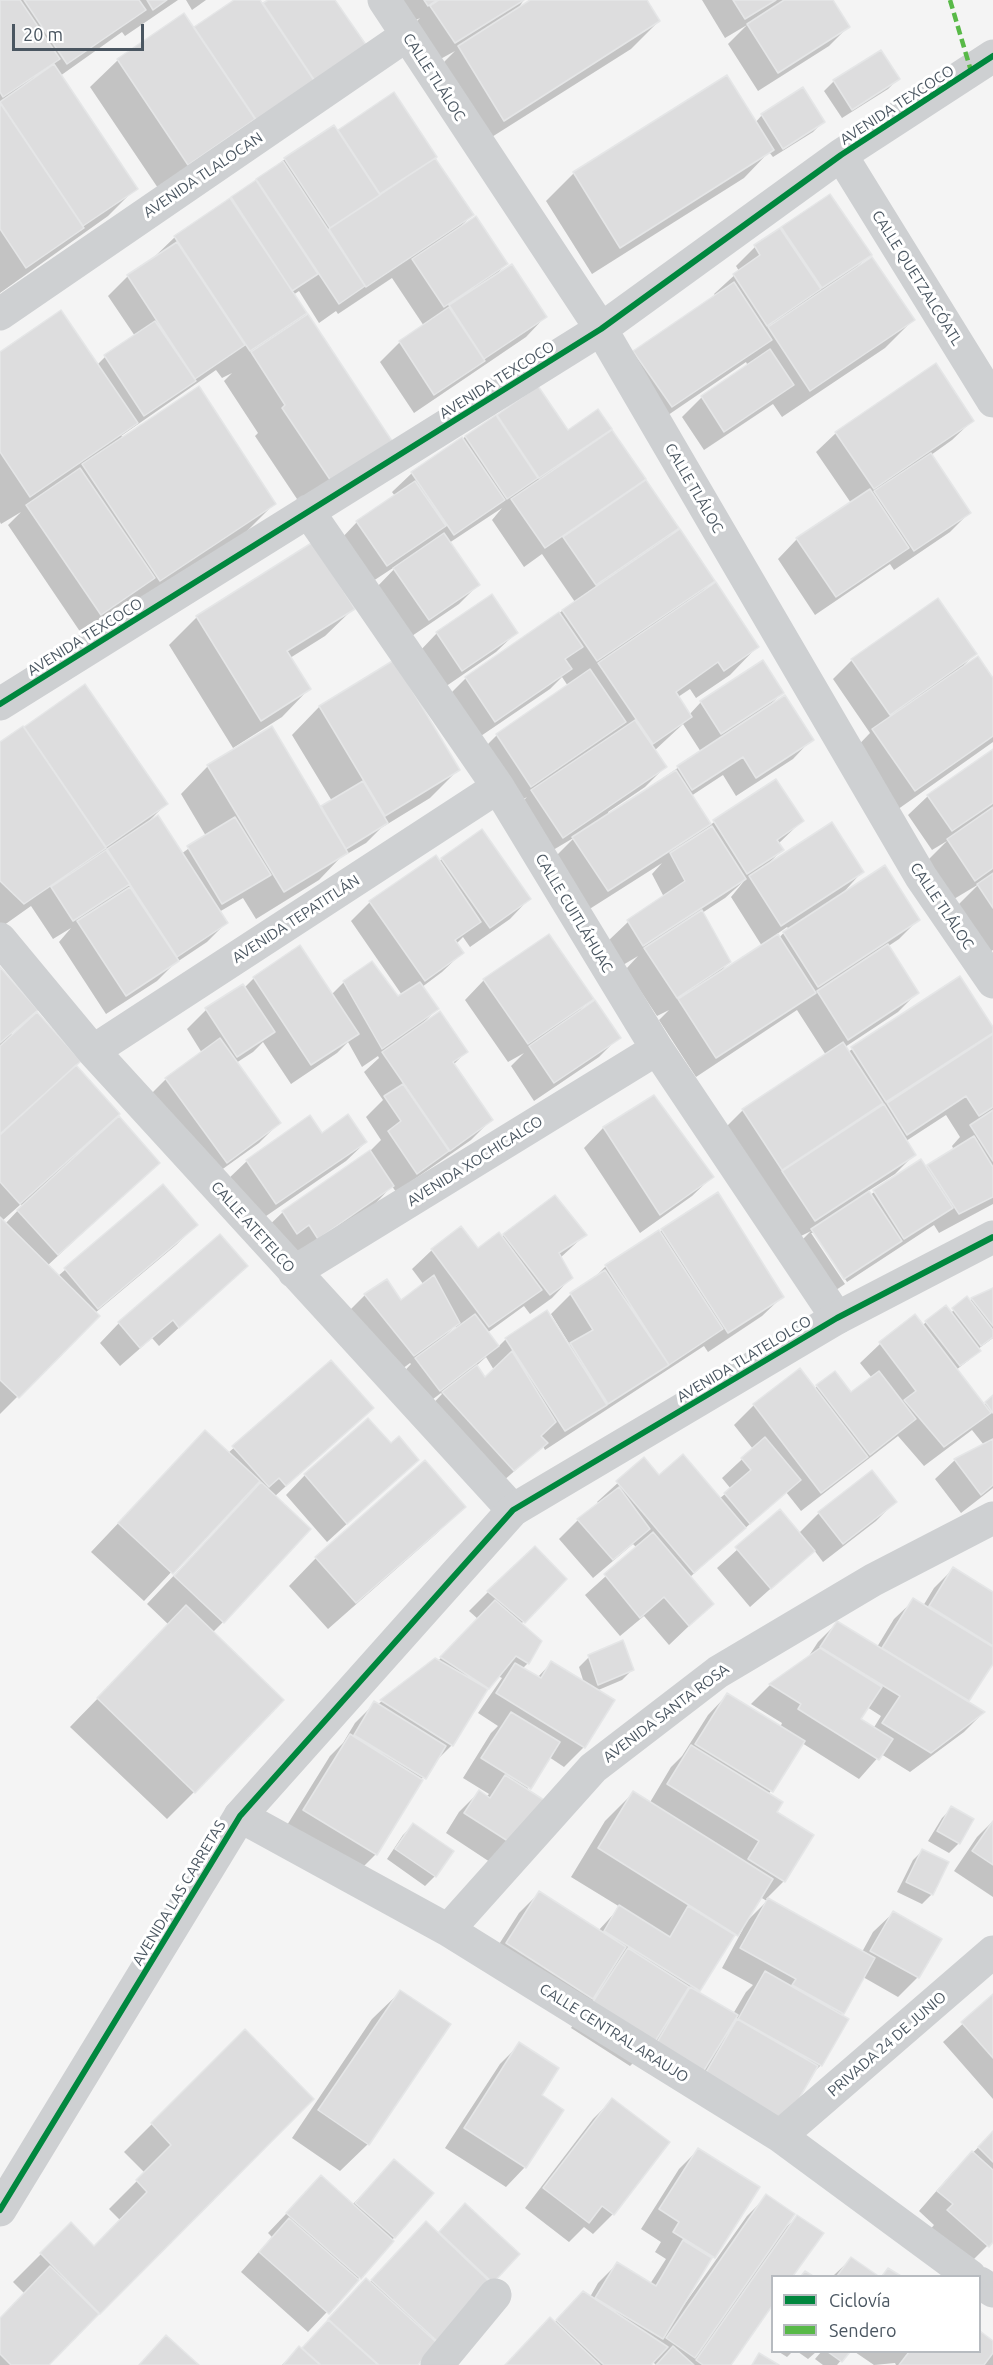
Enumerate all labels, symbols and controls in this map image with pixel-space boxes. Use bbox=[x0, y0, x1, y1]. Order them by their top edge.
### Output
scale bar bbox=[15, 12, 147, 50]
text: 20 m bbox=[23, 24, 63, 44]
street label: CALLE TLÁLOC bbox=[399, 30, 469, 124]
street label: AVENIDA TEXCOCO bbox=[837, 61, 957, 149]
street label: AVENIDA TLALOCAN bbox=[140, 128, 266, 222]
street label: CALLE QUETZALCÓATL bbox=[868, 207, 966, 349]
street label: AVENIDA TEXCOCO bbox=[436, 337, 558, 423]
street label: CALLE TLÁLOC bbox=[661, 440, 727, 536]
street label: AVENIDA TEXCOCO bbox=[24, 594, 146, 680]
street label: CALLE CUITLÁHUAC bbox=[531, 850, 617, 976]
street label: CALLE TLÁLOC bbox=[906, 859, 978, 953]
street label: AVENIDA TEPATITLÁN bbox=[229, 871, 363, 967]
street label: AVENIDA XOCHICALCO bbox=[404, 1112, 546, 1210]
street label: CALLE ATETELCO bbox=[207, 1178, 299, 1276]
street label: AVENIDA TLATELOLCO bbox=[673, 1312, 815, 1406]
street label: AVENIDA SANTA ROSA bbox=[600, 1660, 732, 1766]
street label: AVENIDA LAS CARRETAS bbox=[128, 1817, 230, 1969]
street label: CALLE CENTRAL ARAUJO bbox=[536, 1980, 692, 2086]
street label: PRIVADA 24 DE JUNIO bbox=[824, 1988, 950, 2100]
legend bbox=[771, 2275, 981, 2353]
text: Ciclovía bbox=[829, 2290, 890, 2310]
text: Sendero bbox=[829, 2320, 896, 2340]

